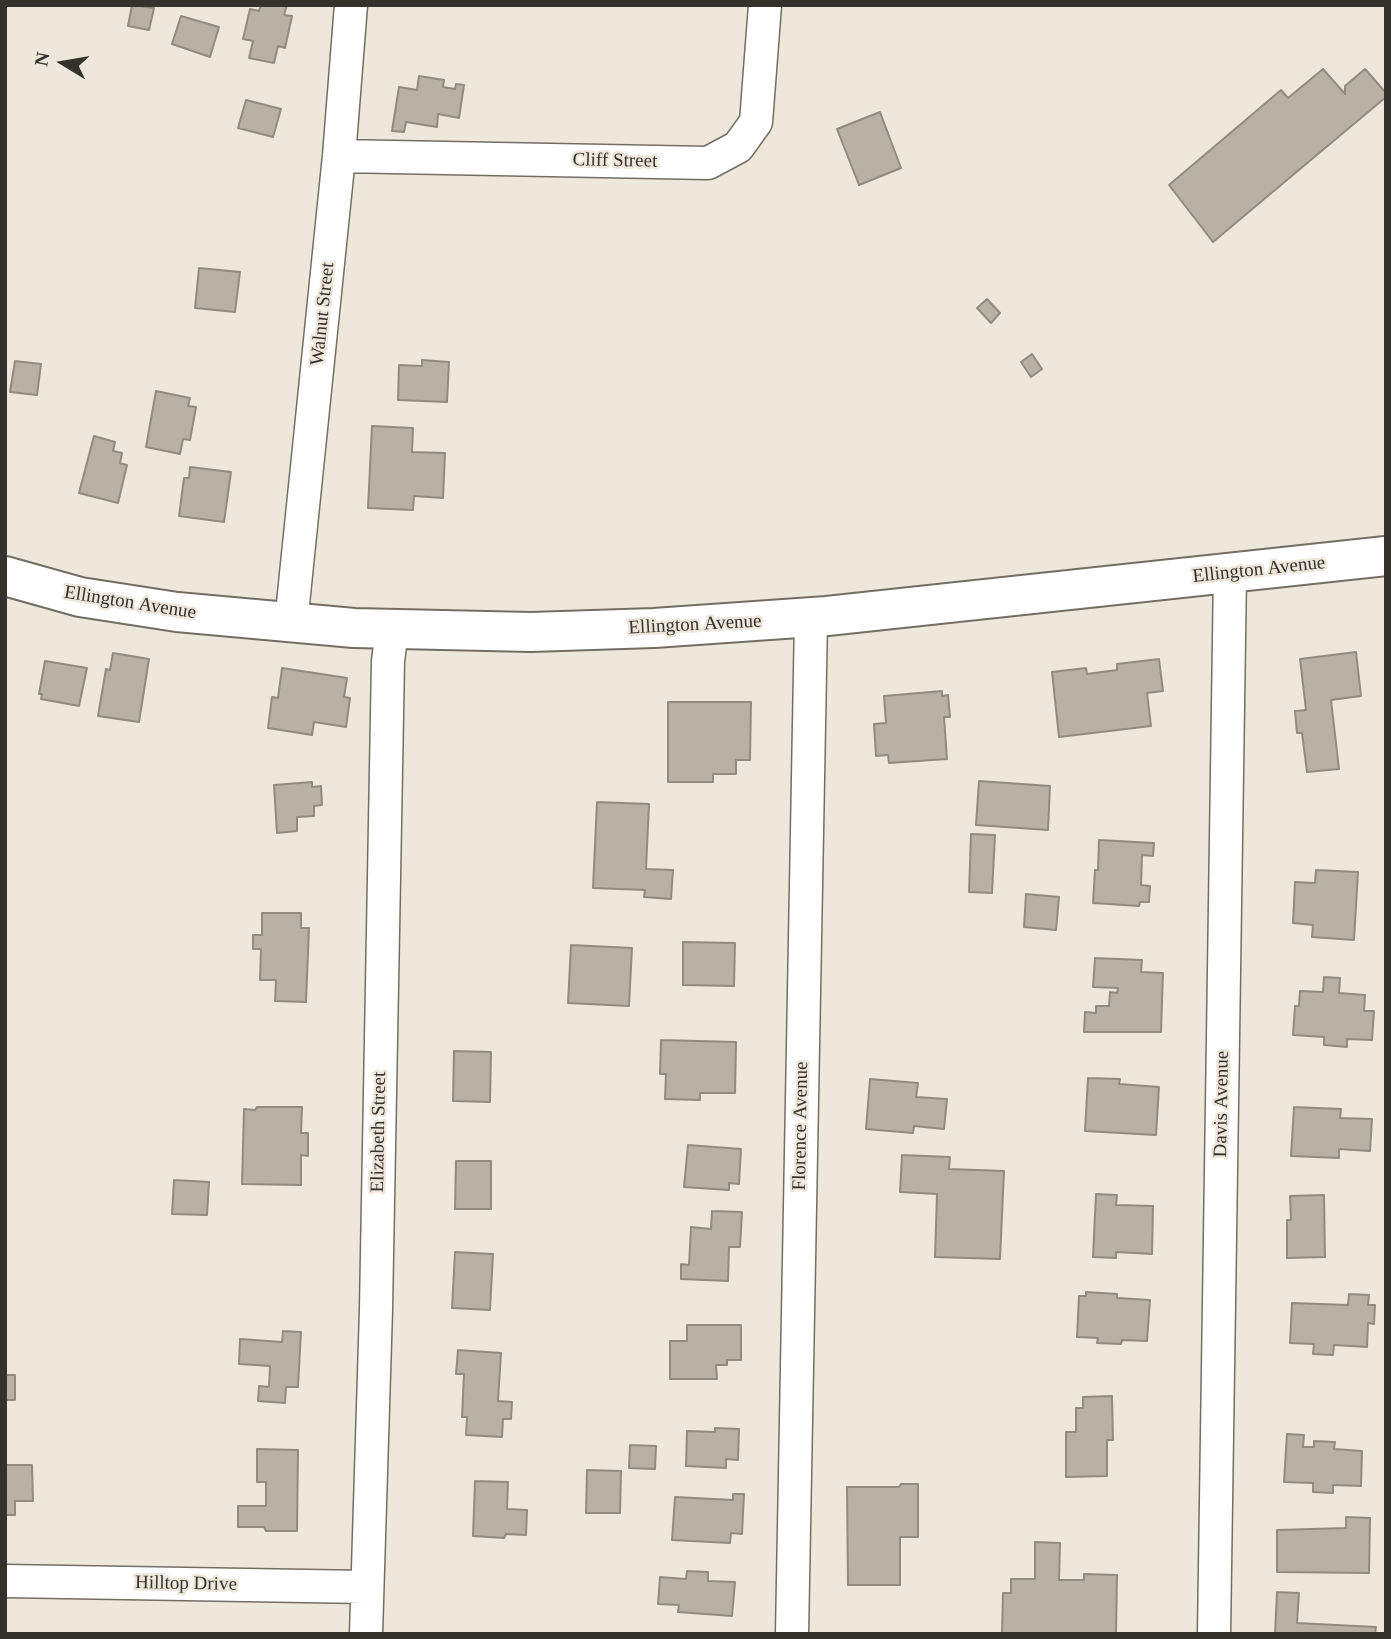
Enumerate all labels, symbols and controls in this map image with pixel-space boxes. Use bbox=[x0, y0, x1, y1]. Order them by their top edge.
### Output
north arrow bbox=[28, 28, 98, 98]
text: N bbox=[30, 50, 54, 68]
street label: Cliff Street bbox=[573, 149, 657, 173]
street label: Walnut Street bbox=[306, 261, 340, 367]
street label: Ellington Avenue bbox=[1192, 552, 1326, 588]
street label: Ellington Avenue bbox=[62, 581, 198, 625]
street label: Ellington Avenue bbox=[628, 610, 762, 640]
street label: Davis Avenue bbox=[1210, 1050, 1234, 1158]
street label: Florence Avenue bbox=[788, 1061, 814, 1191]
street label: Elizabeth Street bbox=[367, 1071, 391, 1193]
street label: Hilltop Drive bbox=[135, 1572, 237, 1596]

